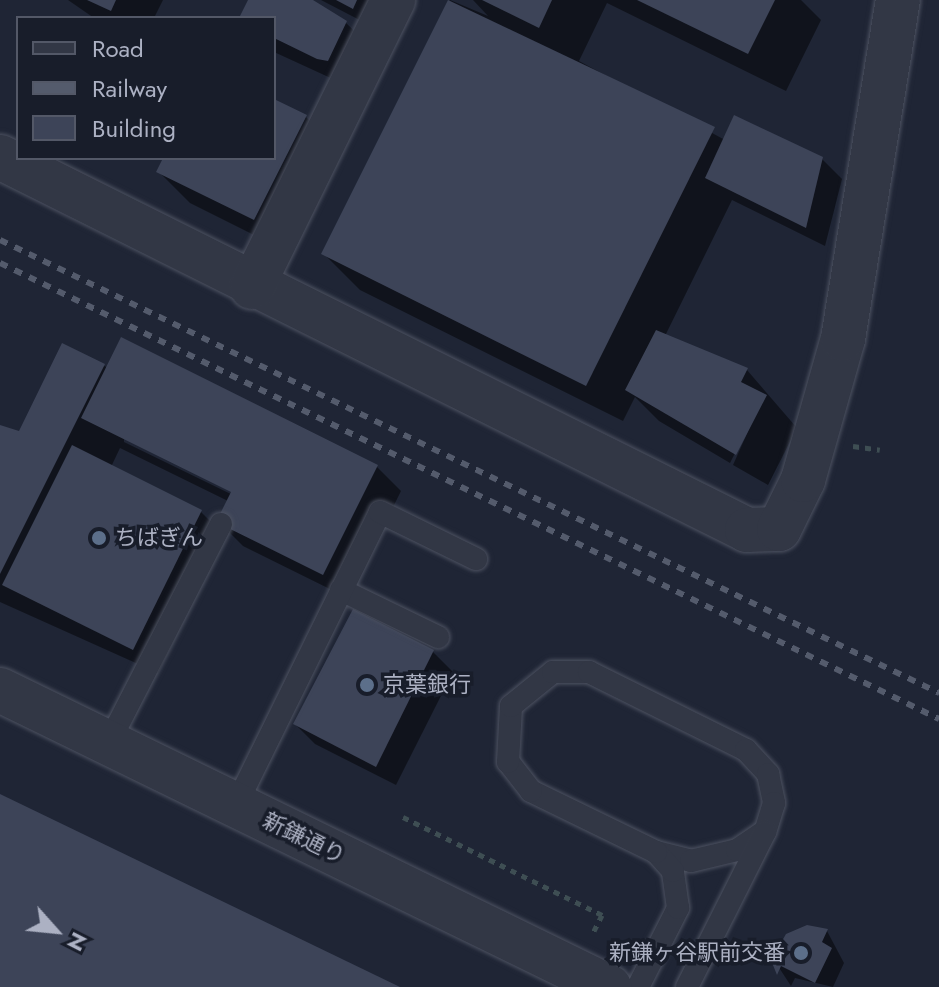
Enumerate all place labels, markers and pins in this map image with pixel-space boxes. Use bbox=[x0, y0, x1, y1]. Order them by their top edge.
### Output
place label: ちばぎん bbox=[115, 525, 203, 551]
marker: ちばぎん bbox=[90, 529, 108, 547]
place label: 京葉銀行 bbox=[383, 672, 471, 698]
marker: 京葉銀行 bbox=[358, 676, 376, 694]
place label: 新鎌ヶ谷駅前交番 bbox=[609, 940, 785, 966]
marker: 新鎌ヶ谷駅前交番 bbox=[792, 944, 810, 962]

